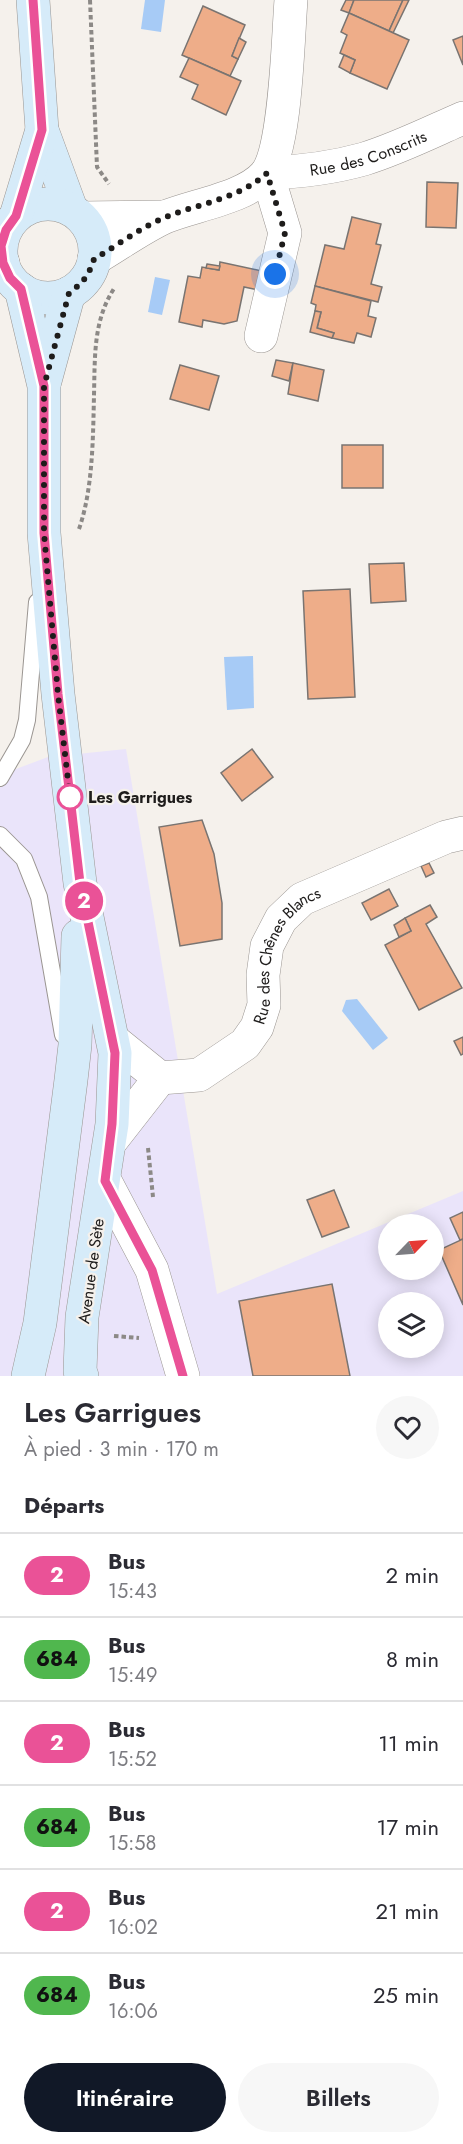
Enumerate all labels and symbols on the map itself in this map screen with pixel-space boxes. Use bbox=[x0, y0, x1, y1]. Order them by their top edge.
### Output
street label: Rue des Conscrits bbox=[308, 124, 430, 181]
your location bbox=[260, 259, 290, 289]
marker: Les Garrigues bbox=[57, 784, 83, 810]
place label: Les Garrigues bbox=[88, 786, 192, 809]
street label: Rue des Chênes Blancs bbox=[247, 881, 324, 1027]
line badge: 2 bbox=[64, 882, 104, 920]
north arrow bbox=[378, 1214, 444, 1280]
street label: Avenue de Sète bbox=[72, 1217, 110, 1325]

